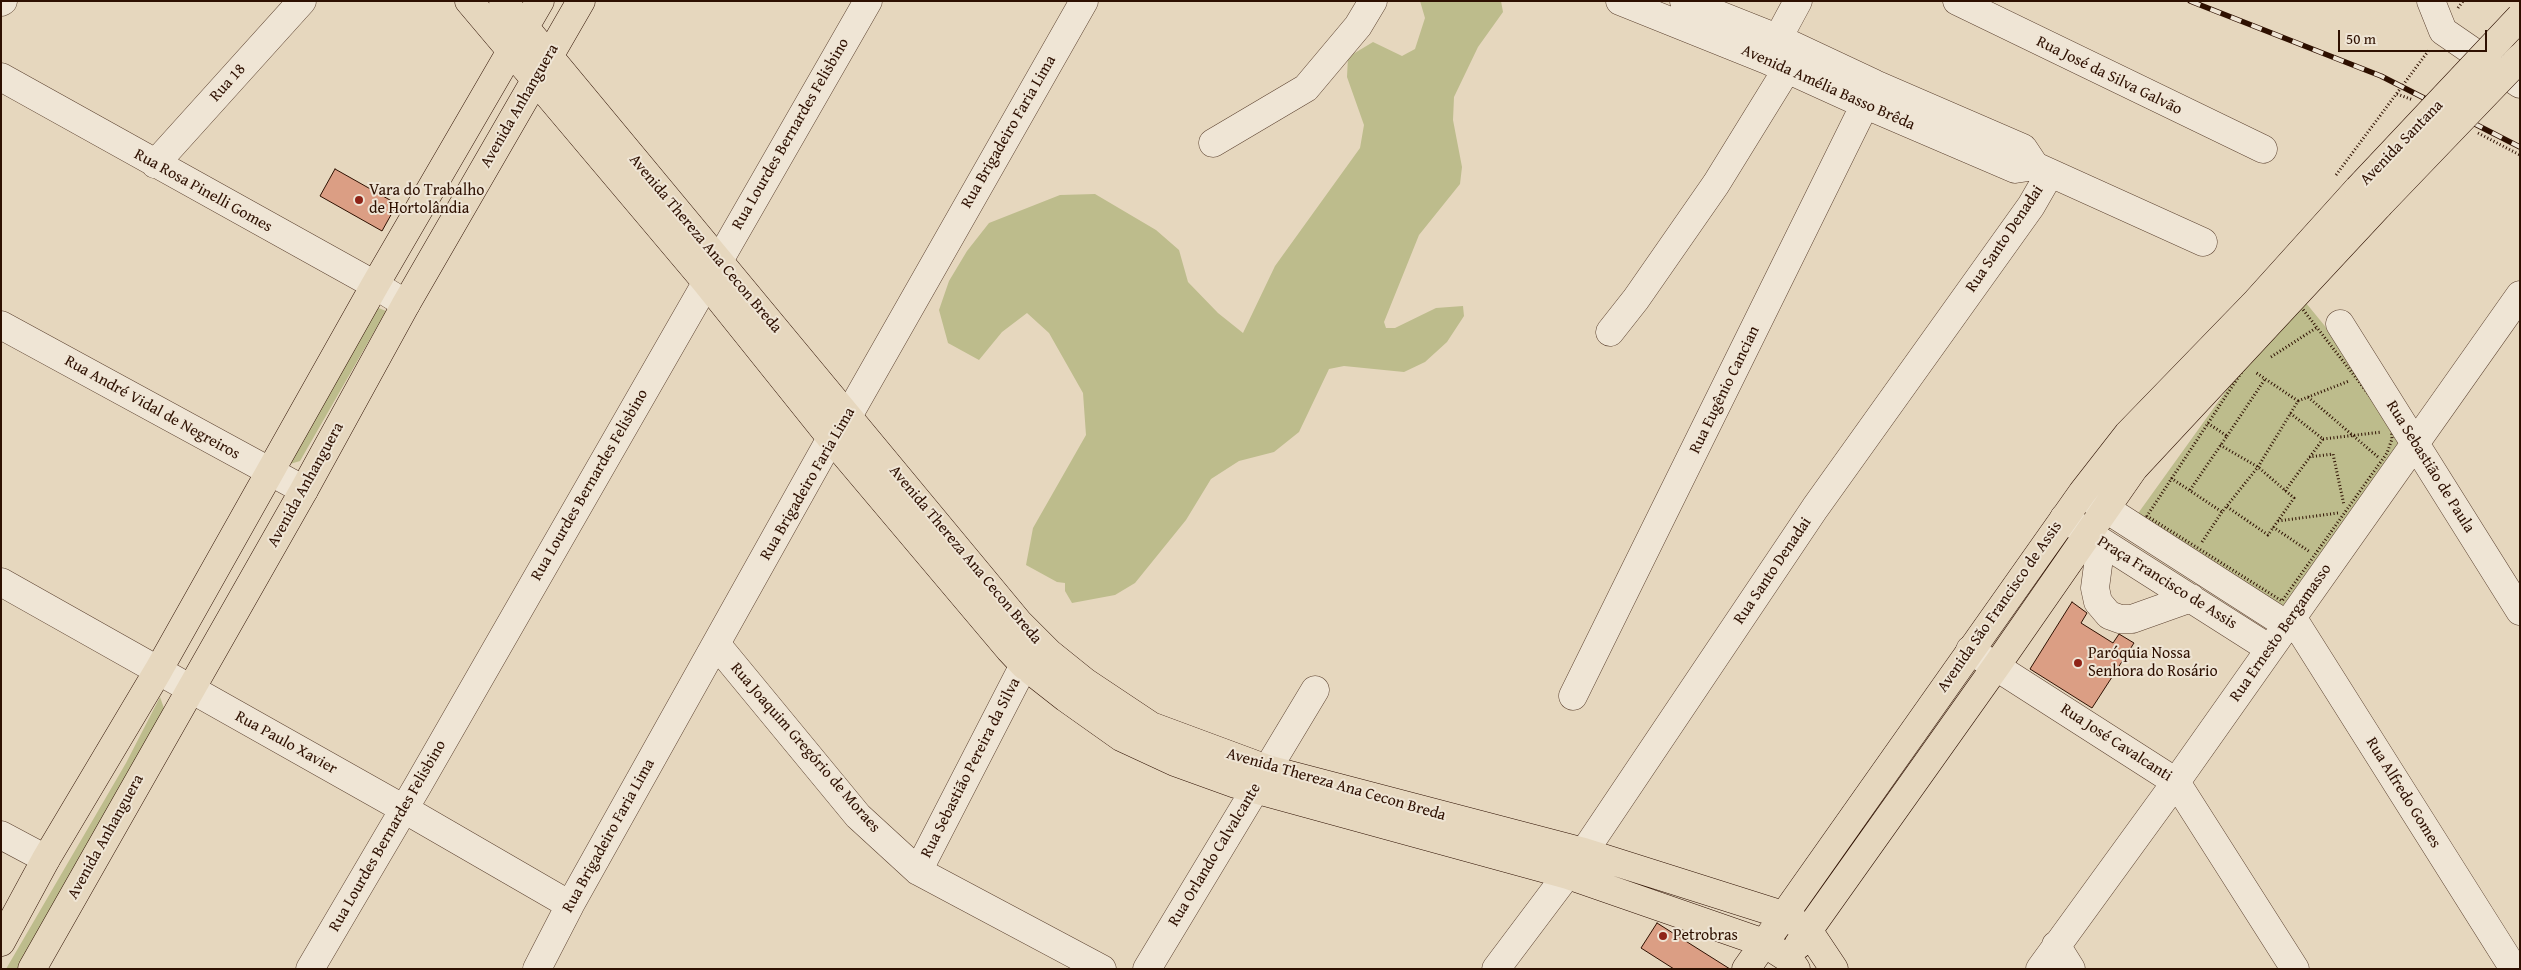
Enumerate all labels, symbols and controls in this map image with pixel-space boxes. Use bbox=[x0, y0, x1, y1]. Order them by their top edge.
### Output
scale bar bbox=[2341, 20, 2490, 52]
text: 50 m bbox=[2346, 28, 2376, 49]
street label: Rua José da Silva Galvão bbox=[2033, 32, 2185, 120]
street label: Rua Lourdes Bernardes Felisbino bbox=[728, 35, 854, 233]
street label: Avenida Anhanguera bbox=[477, 41, 563, 171]
street label: Avenida Amélia Basso Brêda bbox=[1738, 41, 1918, 135]
street label: Rua Brigadeiro Faria Lima bbox=[957, 52, 1061, 212]
street label: Rua 18 bbox=[206, 60, 250, 106]
street label: Avenida Santana bbox=[2356, 96, 2448, 190]
street label: Rua Rosa Pinelli Gomes bbox=[131, 145, 275, 237]
street label: Avenida Thereza Ana Cecon Breda bbox=[625, 151, 785, 337]
place label: Vara do Trabalho de Hortolândia bbox=[369, 181, 484, 219]
street label: Rua Santo Denadai bbox=[1962, 182, 2048, 296]
marker: Vara do Trabalho de Hortolândia bbox=[353, 194, 365, 206]
street label: Rua Eugênio Cancian bbox=[1686, 323, 1764, 457]
street label: Rua André Vidal de Negreiros bbox=[61, 352, 243, 464]
street label: Rua Lourdes Bernardes Felisbino bbox=[527, 386, 653, 584]
street label: Rua Sebastião de Paula bbox=[2382, 397, 2478, 537]
street label: Rua Brigadeiro Faria Lima bbox=[756, 404, 860, 564]
street label: Avenida Anhanguera bbox=[264, 419, 348, 551]
street label: Avenida Thereza Ana Cecon Breda bbox=[885, 462, 1045, 648]
street label: Rua Santo Denadai bbox=[1730, 514, 1816, 628]
street label: Avenida São Francisco de Assis bbox=[1933, 518, 2067, 696]
street label: Praça Francisco de Assis bbox=[2094, 532, 2240, 634]
street label: Rua Ernesto Bergamasso bbox=[2226, 560, 2336, 706]
place label: Paróquia Nossa Senhora do Rosário bbox=[2088, 644, 2218, 682]
marker: Paróquia Nossa Senhora do Rosário bbox=[2072, 657, 2084, 669]
street label: Rua Joaquim Gregório de Moraes bbox=[726, 659, 884, 837]
street label: Rua Sebastião Pereira da Silva bbox=[917, 675, 1025, 861]
street label: Rua José Cavalcanti bbox=[2057, 700, 2175, 786]
street label: Rua Paulo Xavier bbox=[232, 707, 340, 779]
street label: Rua Alfredo Gomes bbox=[2361, 734, 2445, 852]
street label: Rua Lourdes Bernardes Felisbino bbox=[325, 737, 451, 935]
street label: Avenida Thereza Ana Cecon Breda bbox=[1224, 744, 1448, 826]
street label: Rua Brigadeiro Faria Lima bbox=[559, 756, 659, 916]
street label: Avenida Anhanguera bbox=[64, 771, 148, 903]
street label: Rua Orlando Calvalcante bbox=[1165, 780, 1265, 930]
place label: Petrobras bbox=[1673, 926, 1738, 946]
marker: Petrobras bbox=[1657, 930, 1669, 942]

